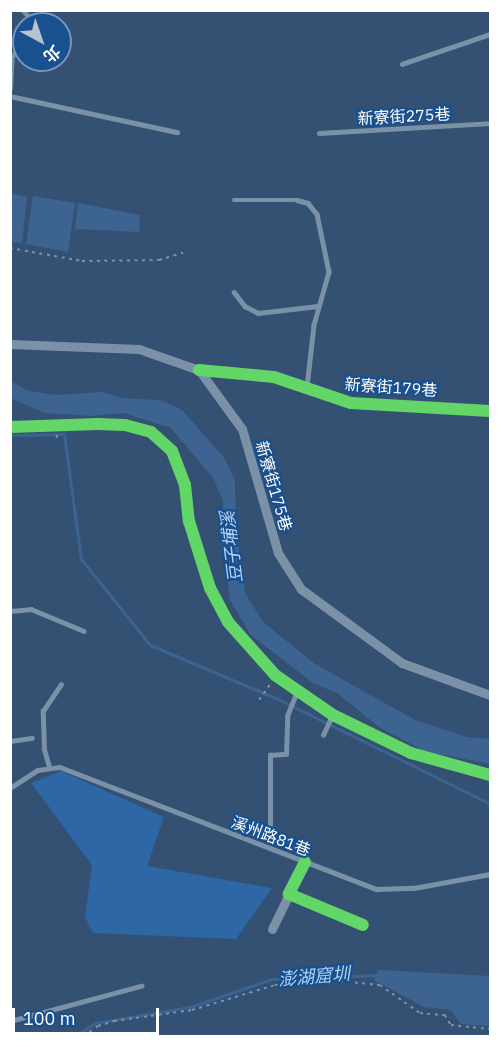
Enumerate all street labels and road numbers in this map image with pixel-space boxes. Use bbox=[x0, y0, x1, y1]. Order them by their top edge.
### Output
street label: 新寮街275巷 bbox=[357, 104, 451, 128]
street label: 新寮街179巷 bbox=[344, 374, 438, 400]
street label: 新寮街175巷 bbox=[252, 439, 296, 533]
street label: 溪州路81巷 bbox=[229, 812, 313, 860]

